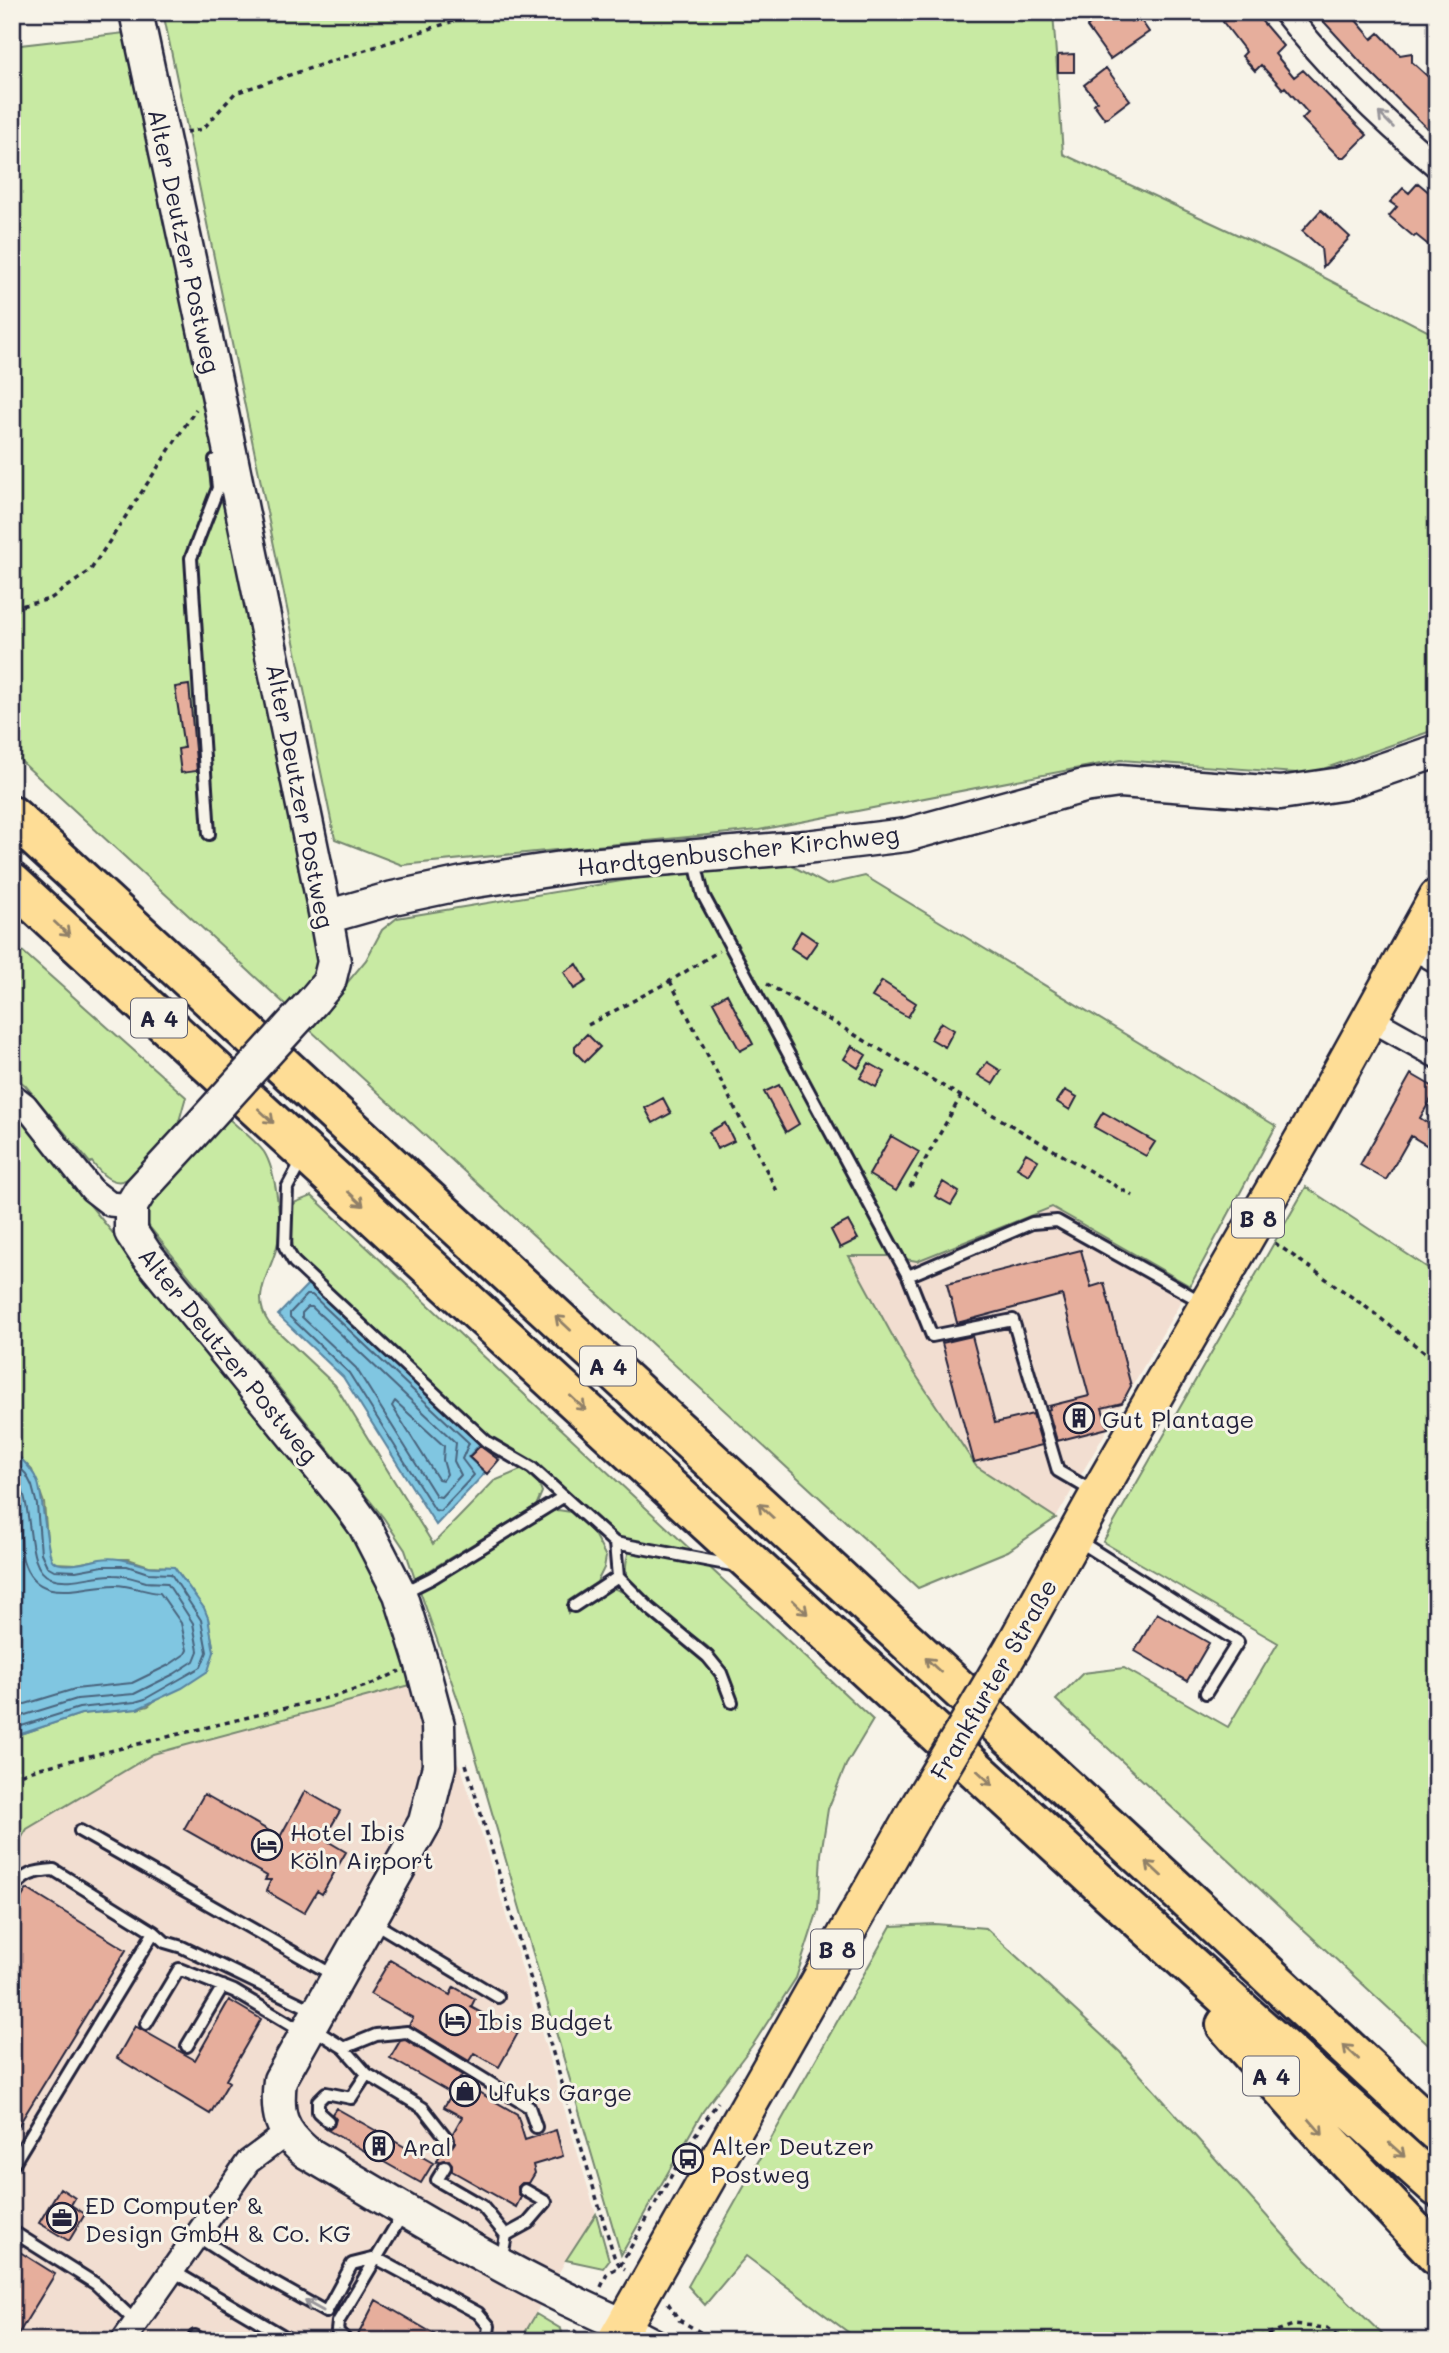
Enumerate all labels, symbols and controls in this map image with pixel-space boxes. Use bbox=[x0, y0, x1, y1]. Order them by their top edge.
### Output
street label: Alter Deutzer Postweg bbox=[142, 106, 228, 376]
one-way arrow bbox=[1378, 112, 1395, 129]
street label: Alter Deutzer Postweg bbox=[260, 661, 342, 931]
street label: Hardtgenbuscher Kirchweg bbox=[576, 818, 900, 882]
one-way arrow bbox=[53, 920, 71, 936]
road number: A 4 bbox=[131, 998, 187, 1037]
one-way arrow bbox=[257, 1108, 275, 1124]
one-way arrow bbox=[347, 1191, 364, 1208]
road number: B 8 bbox=[1232, 1198, 1284, 1238]
street label: Alter Deutzer Postweg bbox=[132, 1241, 326, 1469]
one-way arrow bbox=[555, 1315, 572, 1332]
road number: A 4 bbox=[580, 1346, 636, 1386]
one-way arrow bbox=[569, 1395, 586, 1412]
building icon: Gut Plantage bbox=[1062, 1401, 1096, 1435]
place label: Gut Plantage bbox=[1102, 1403, 1254, 1434]
one-way arrow bbox=[757, 1503, 775, 1519]
street label: Frankfurter Straße bbox=[923, 1573, 1063, 1785]
one-way arrow bbox=[791, 1599, 809, 1615]
one-way arrow bbox=[924, 1657, 942, 1673]
one-way arrow bbox=[976, 1770, 994, 1786]
place label: Hotel Ibis Köln Airport bbox=[290, 1816, 433, 1875]
hotel icon: Hotel Ibis Köln Airport bbox=[250, 1828, 284, 1862]
one-way arrow bbox=[1145, 1861, 1163, 1877]
road number: B 8 bbox=[811, 1930, 863, 1968]
hotel icon: Ibis Budget bbox=[438, 2003, 472, 2037]
place label: Ibis Budget bbox=[478, 2005, 613, 2036]
one-way arrow bbox=[1343, 2044, 1360, 2061]
road number: A 4 bbox=[1243, 2056, 1299, 2096]
shop icon: Ufuks Garge bbox=[448, 2074, 482, 2108]
place label: Ufuks Garge bbox=[488, 2076, 632, 2107]
one-way arrow bbox=[1308, 2118, 1325, 2135]
building icon: Aral bbox=[362, 2129, 396, 2163]
place label: Alter Deutzer Postweg bbox=[711, 2130, 874, 2189]
place label: Aral bbox=[402, 2131, 452, 2162]
bus stop icon: Alter Deutzer Postweg bbox=[671, 2142, 705, 2176]
one-way arrow bbox=[1388, 2142, 1405, 2159]
place label: ED Computer & Design GmbH & Co. KG bbox=[85, 2189, 351, 2248]
office icon: ED Computer & Design GmbH & Co. KG bbox=[45, 2201, 79, 2235]
one-way arrow bbox=[304, 2299, 325, 2312]

